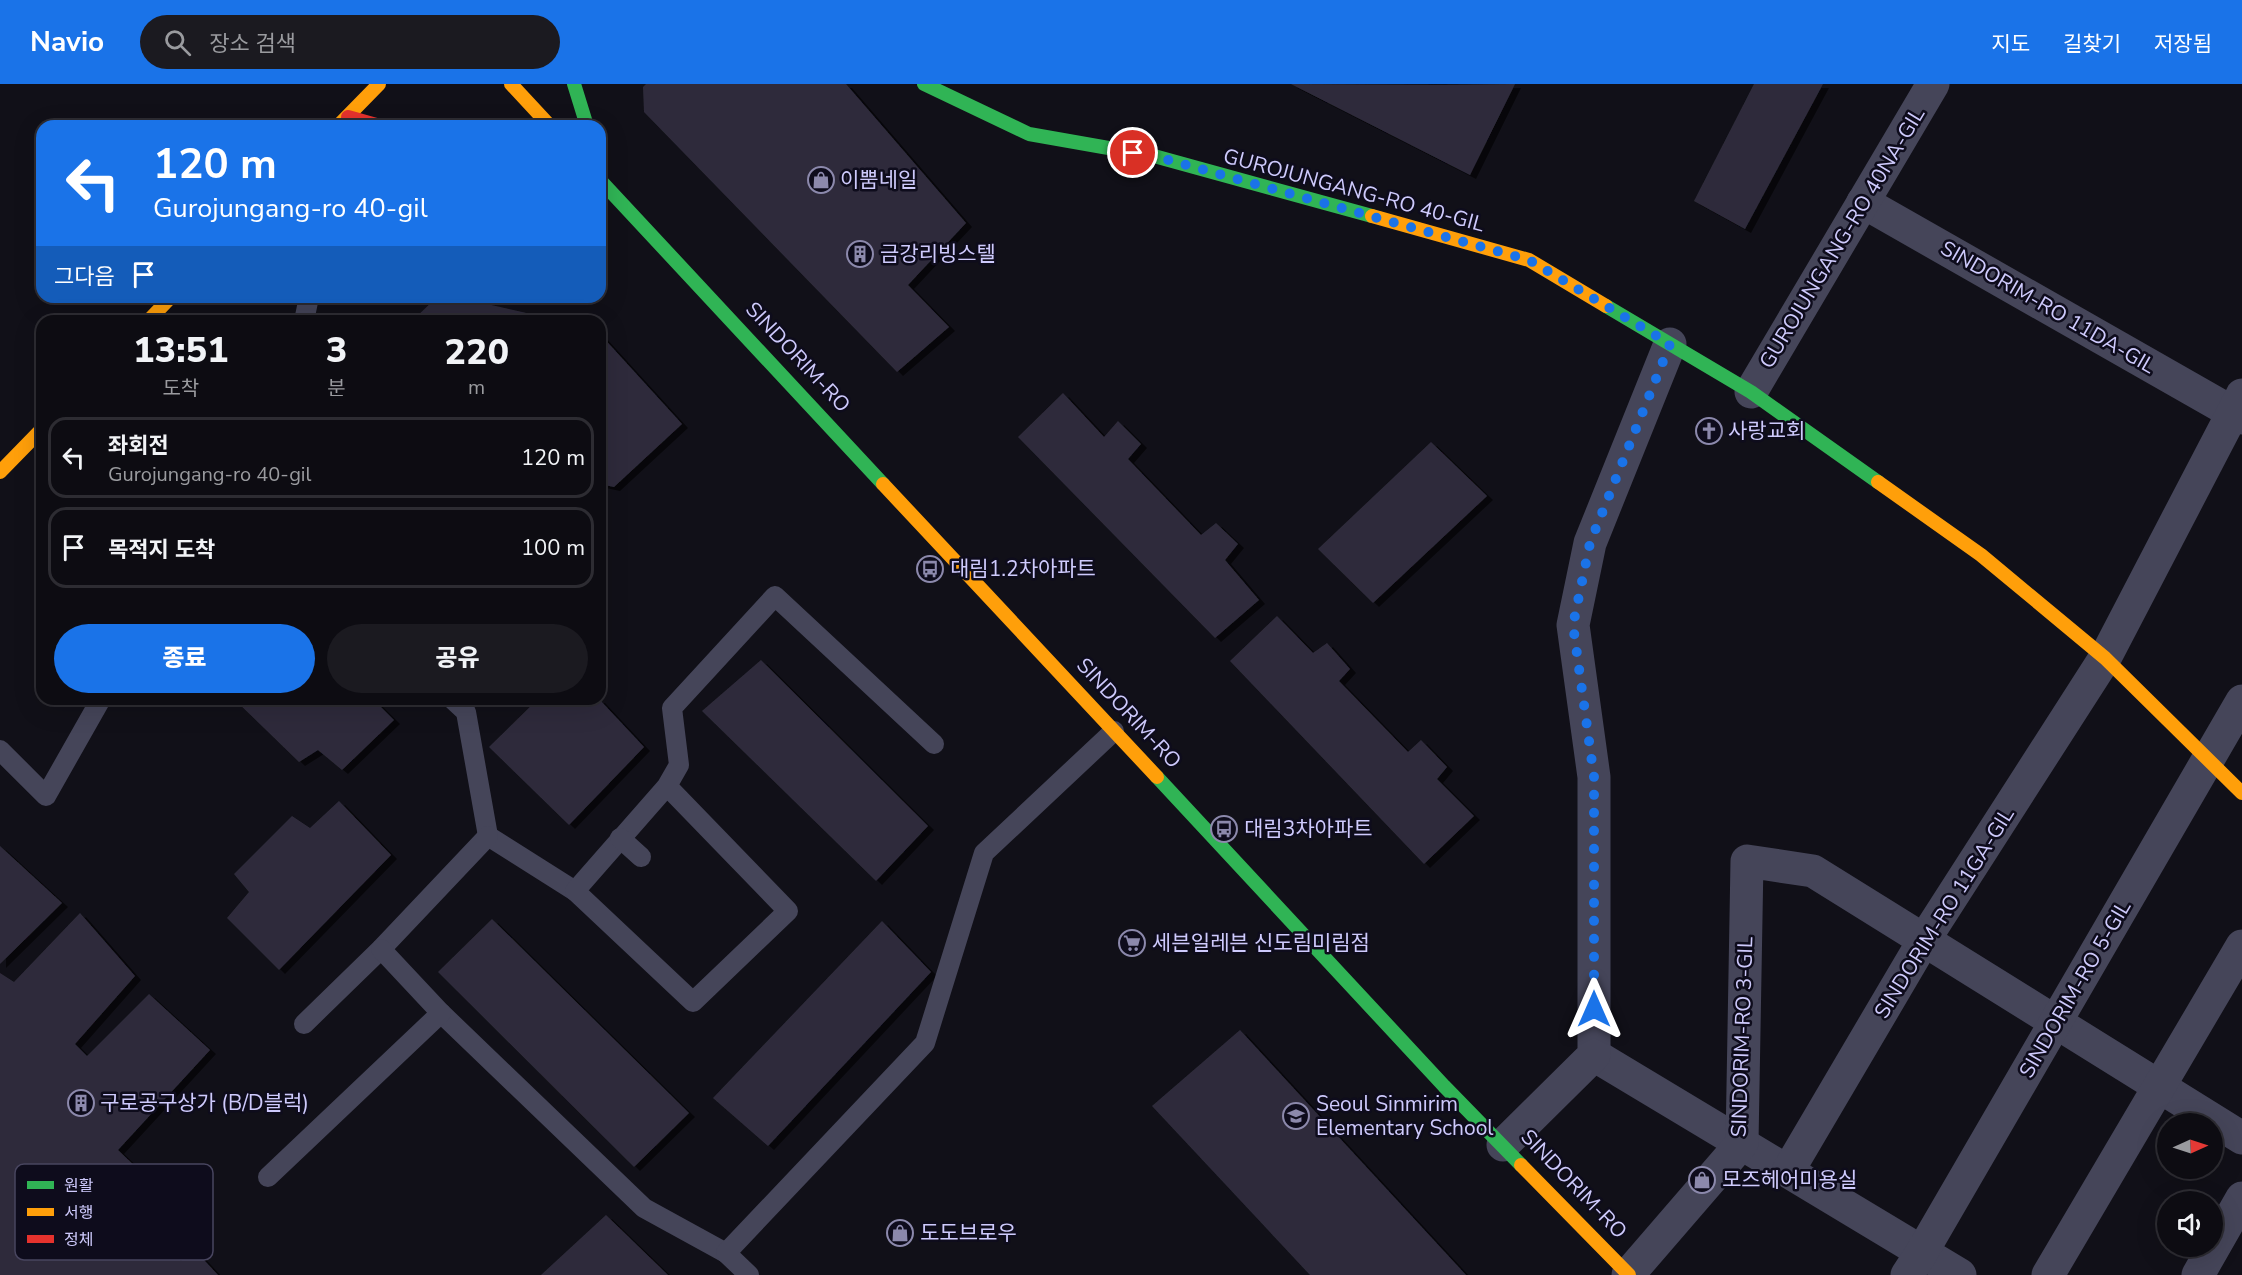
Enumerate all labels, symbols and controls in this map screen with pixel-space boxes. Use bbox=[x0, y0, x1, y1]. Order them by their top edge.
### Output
search box bbox=[140, 15, 560, 69]
text: Navio bbox=[30, 23, 104, 61]
icon: search bbox=[161, 26, 194, 59]
text: 장소 검색 bbox=[209, 29, 296, 59]
text: 지도 bbox=[1991, 30, 2030, 58]
text: 길찾기 bbox=[2063, 30, 2121, 58]
text: 저장됨 bbox=[2154, 30, 2212, 58]
street label: GUROJUNGANG-RO 40NA-GIL bbox=[1753, 102, 1932, 374]
pin bbox=[1107, 127, 1158, 178]
text: 120 m bbox=[153, 136, 277, 193]
icon: arrive bbox=[1116, 136, 1149, 169]
street label: GUROJUNGANG-RO 40-GIL bbox=[1220, 142, 1488, 239]
icon: left bbox=[54, 144, 132, 222]
shop icon: 이뿜네일 bbox=[806, 165, 836, 195]
place label: 이뿜네일 bbox=[840, 166, 917, 194]
text: Gurojungang-ro 40-gil bbox=[153, 190, 428, 227]
street label: SINDORIM-RO 11DA-GIL bbox=[1936, 234, 2161, 380]
building icon: 금강리빙스텔 bbox=[845, 239, 875, 269]
place label: 금강리빙스텔 bbox=[880, 240, 996, 268]
icon: arrive bbox=[127, 258, 160, 291]
text: 그다음 bbox=[54, 262, 115, 292]
street label: SINDORIM-RO bbox=[739, 296, 857, 418]
text: 13:51 bbox=[133, 326, 229, 375]
text: 3 bbox=[326, 326, 347, 375]
text: 220 bbox=[444, 328, 509, 377]
text: m bbox=[468, 374, 485, 401]
text: 도착 bbox=[162, 375, 199, 402]
text: 분 bbox=[327, 375, 346, 402]
church icon: 사랑교회 bbox=[1694, 416, 1724, 446]
place label: 사랑교회 bbox=[1728, 417, 1805, 445]
text: 좌회전 bbox=[108, 431, 169, 461]
icon: left bbox=[57, 441, 90, 474]
text: 120 m bbox=[521, 443, 585, 473]
text: Gurojungang-ro 40-gil bbox=[108, 461, 311, 488]
icon: arrive bbox=[57, 531, 90, 564]
text: 100 m bbox=[521, 533, 585, 563]
text: 목적지 도착 bbox=[108, 535, 215, 565]
bus stop icon: 대림1.2차아파트 bbox=[915, 554, 945, 584]
place label: 대림1.2차아파트 bbox=[950, 555, 1096, 583]
button: 종료 bbox=[54, 624, 315, 693]
button: 공유 bbox=[327, 624, 588, 693]
street label: SINDORIM-RO bbox=[1070, 652, 1188, 774]
street label: SINDORIM-RO 11GA-GIL bbox=[1868, 802, 2021, 1024]
bus stop icon: 대림3차아파트 bbox=[1209, 814, 1239, 844]
place label: 대림3차아파트 bbox=[1244, 815, 1373, 843]
street label: SINDORIM-RO 5-GIL bbox=[2013, 895, 2138, 1083]
supermarket icon: 세븐일레븐 신도림미림점 bbox=[1117, 928, 1147, 958]
place label: 세븐일레븐 신도림미림점 bbox=[1152, 929, 1370, 957]
street label: SINDORIM-RO 3-GIL bbox=[1725, 936, 1760, 1138]
position arrow bbox=[1562, 977, 1626, 1041]
building icon: 구로공구상가 (B/D블럭) bbox=[66, 1088, 96, 1118]
place label: 구로공구상가 (B/D블럭) bbox=[100, 1089, 309, 1117]
place label: Seoul Sinmirim Elementary School bbox=[1316, 1090, 1494, 1142]
school or university icon: Seoul Sinmirim Elementary School bbox=[1281, 1101, 1311, 1131]
north arrow bbox=[2157, 1113, 2223, 1179]
map controls bbox=[2157, 1113, 2223, 1257]
street label: SINDORIM-RO bbox=[1515, 1123, 1633, 1245]
legend bbox=[15, 1164, 213, 1260]
shop icon: 모즈헤어미용실 bbox=[1687, 1165, 1717, 1195]
place label: 모즈헤어미용실 bbox=[1722, 1166, 1857, 1194]
text: 원활 bbox=[64, 1175, 94, 1197]
button: sound bbox=[2157, 1191, 2223, 1257]
text: 서행 bbox=[64, 1202, 93, 1224]
shop icon: 도도브로우 bbox=[885, 1218, 915, 1248]
place label: 도도브로우 bbox=[920, 1219, 1017, 1247]
text: 정체 bbox=[64, 1229, 93, 1251]

